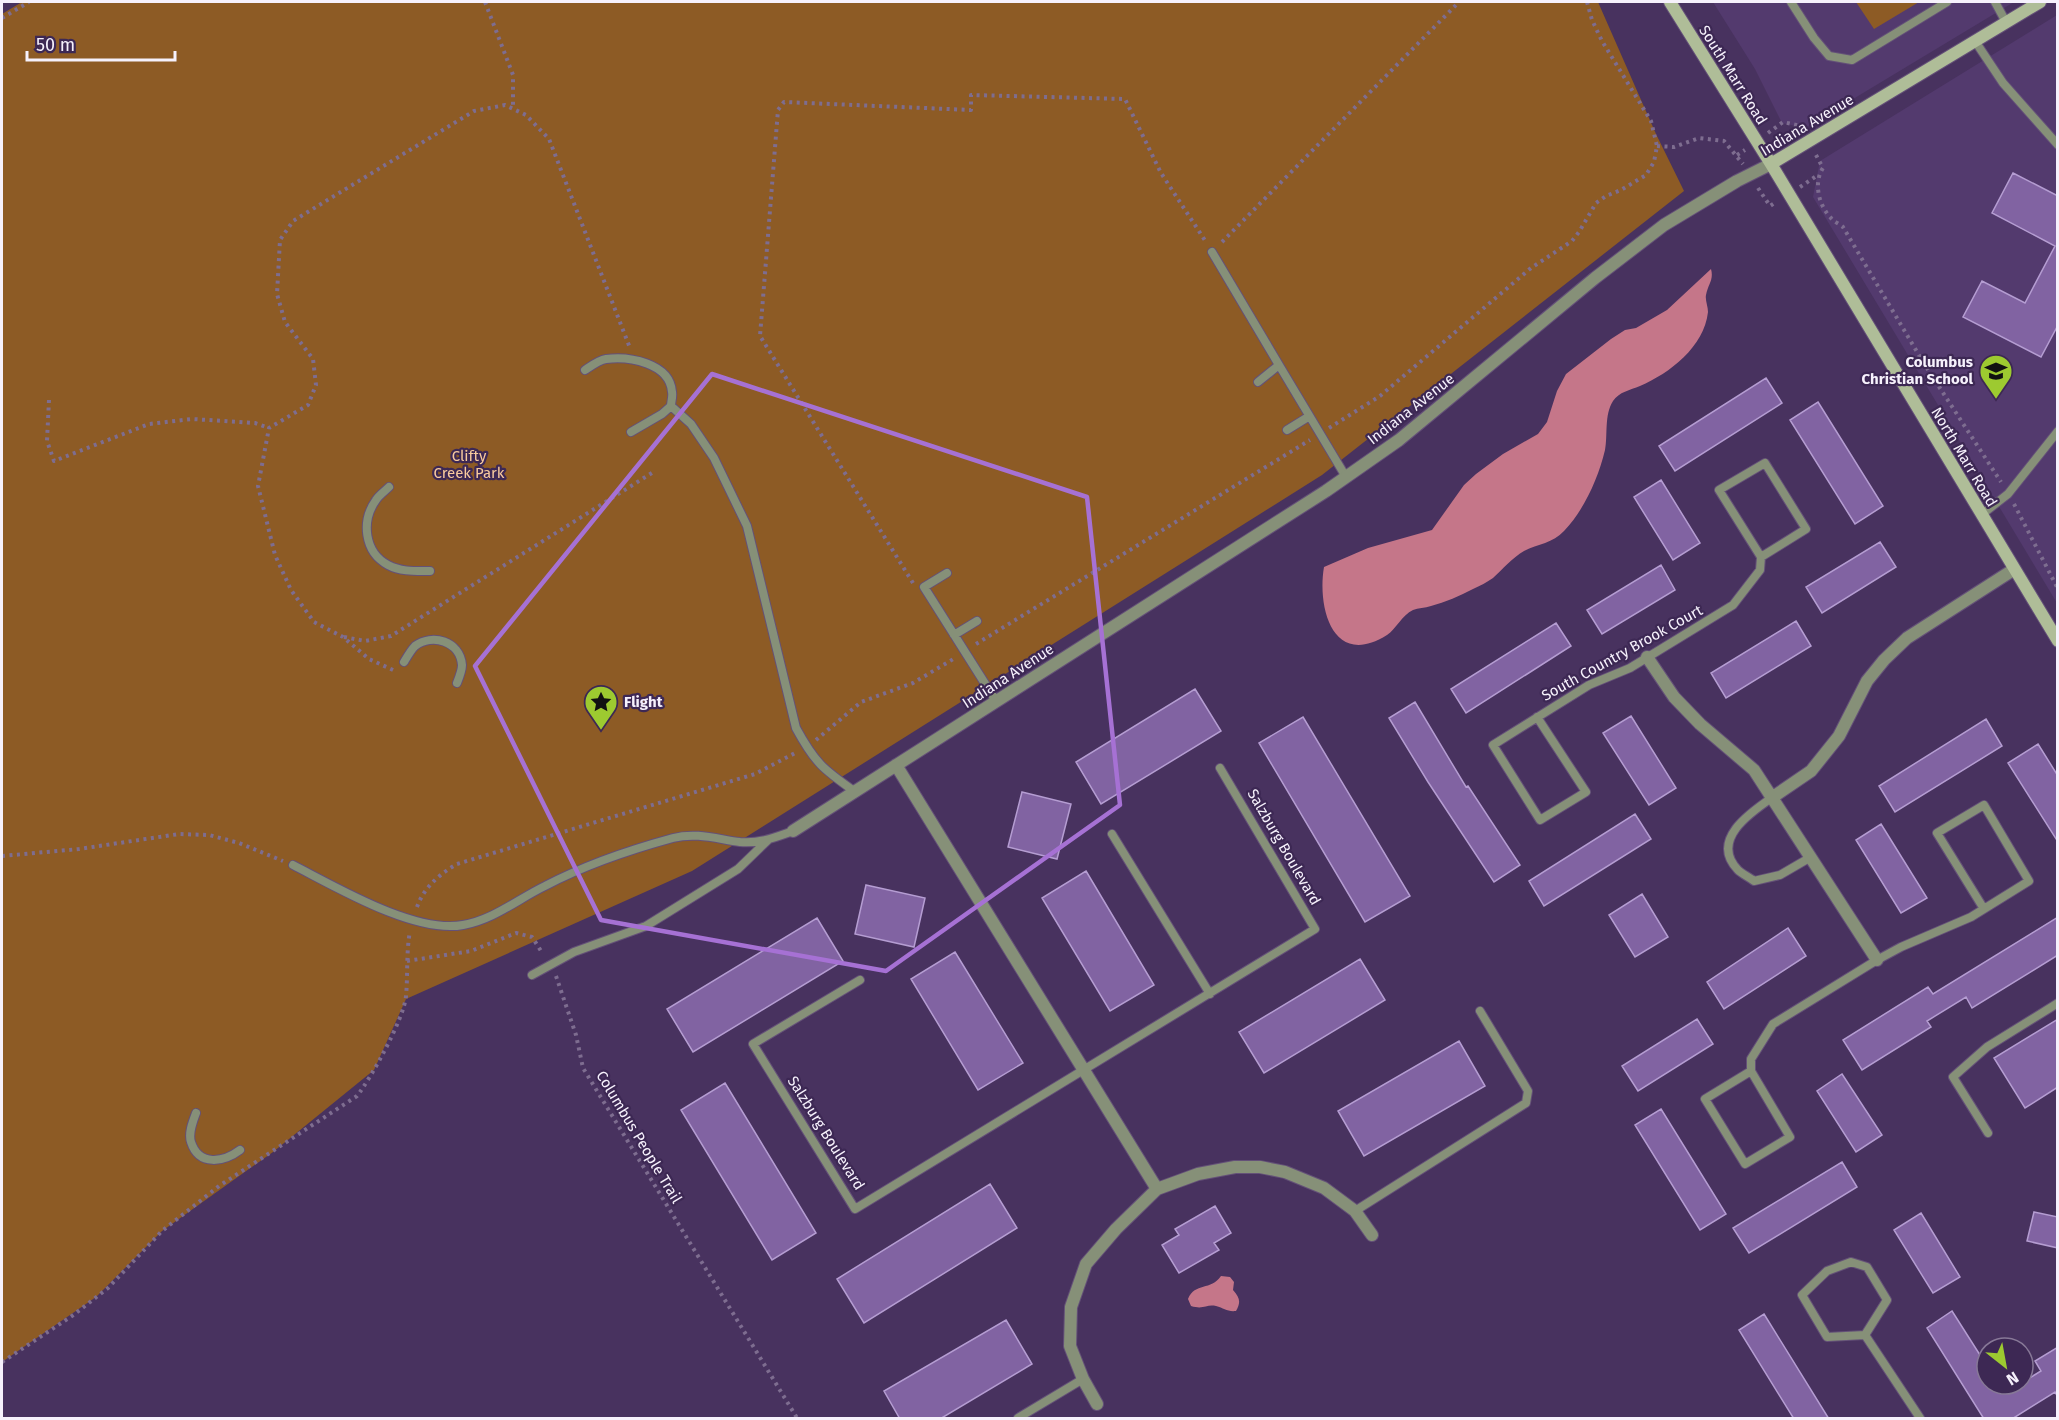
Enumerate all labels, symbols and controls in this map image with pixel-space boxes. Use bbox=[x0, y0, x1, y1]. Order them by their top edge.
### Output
street label: South Marr Road bbox=[1695, 22, 1771, 128]
scale bar bbox=[27, 24, 176, 62]
text: 50 m bbox=[36, 34, 75, 56]
street label: Indiana Avenue bbox=[1757, 90, 1857, 160]
place label: Columbus Christian School bbox=[1862, 353, 1974, 388]
school or university icon: Columbus Christian School bbox=[1978, 353, 2014, 400]
street label: Indiana Avenue bbox=[1364, 369, 1458, 449]
street label: North Marr Road bbox=[1927, 404, 2001, 510]
park label: Clifty Creek Park bbox=[433, 447, 505, 482]
street label: South Country Brook Court bbox=[1538, 601, 1706, 705]
street label: Indiana Avenue bbox=[959, 640, 1057, 712]
place icon: Flight bbox=[583, 684, 619, 731]
place label: Flight bbox=[624, 693, 663, 711]
street label: Salzburg Boulevard bbox=[1243, 786, 1325, 908]
street label: Columbus People Trail bbox=[592, 1067, 686, 1207]
street label: Salzburg Boulevard bbox=[784, 1073, 868, 1193]
north arrow bbox=[1975, 1336, 2035, 1396]
text: N bbox=[2003, 1368, 2022, 1389]

